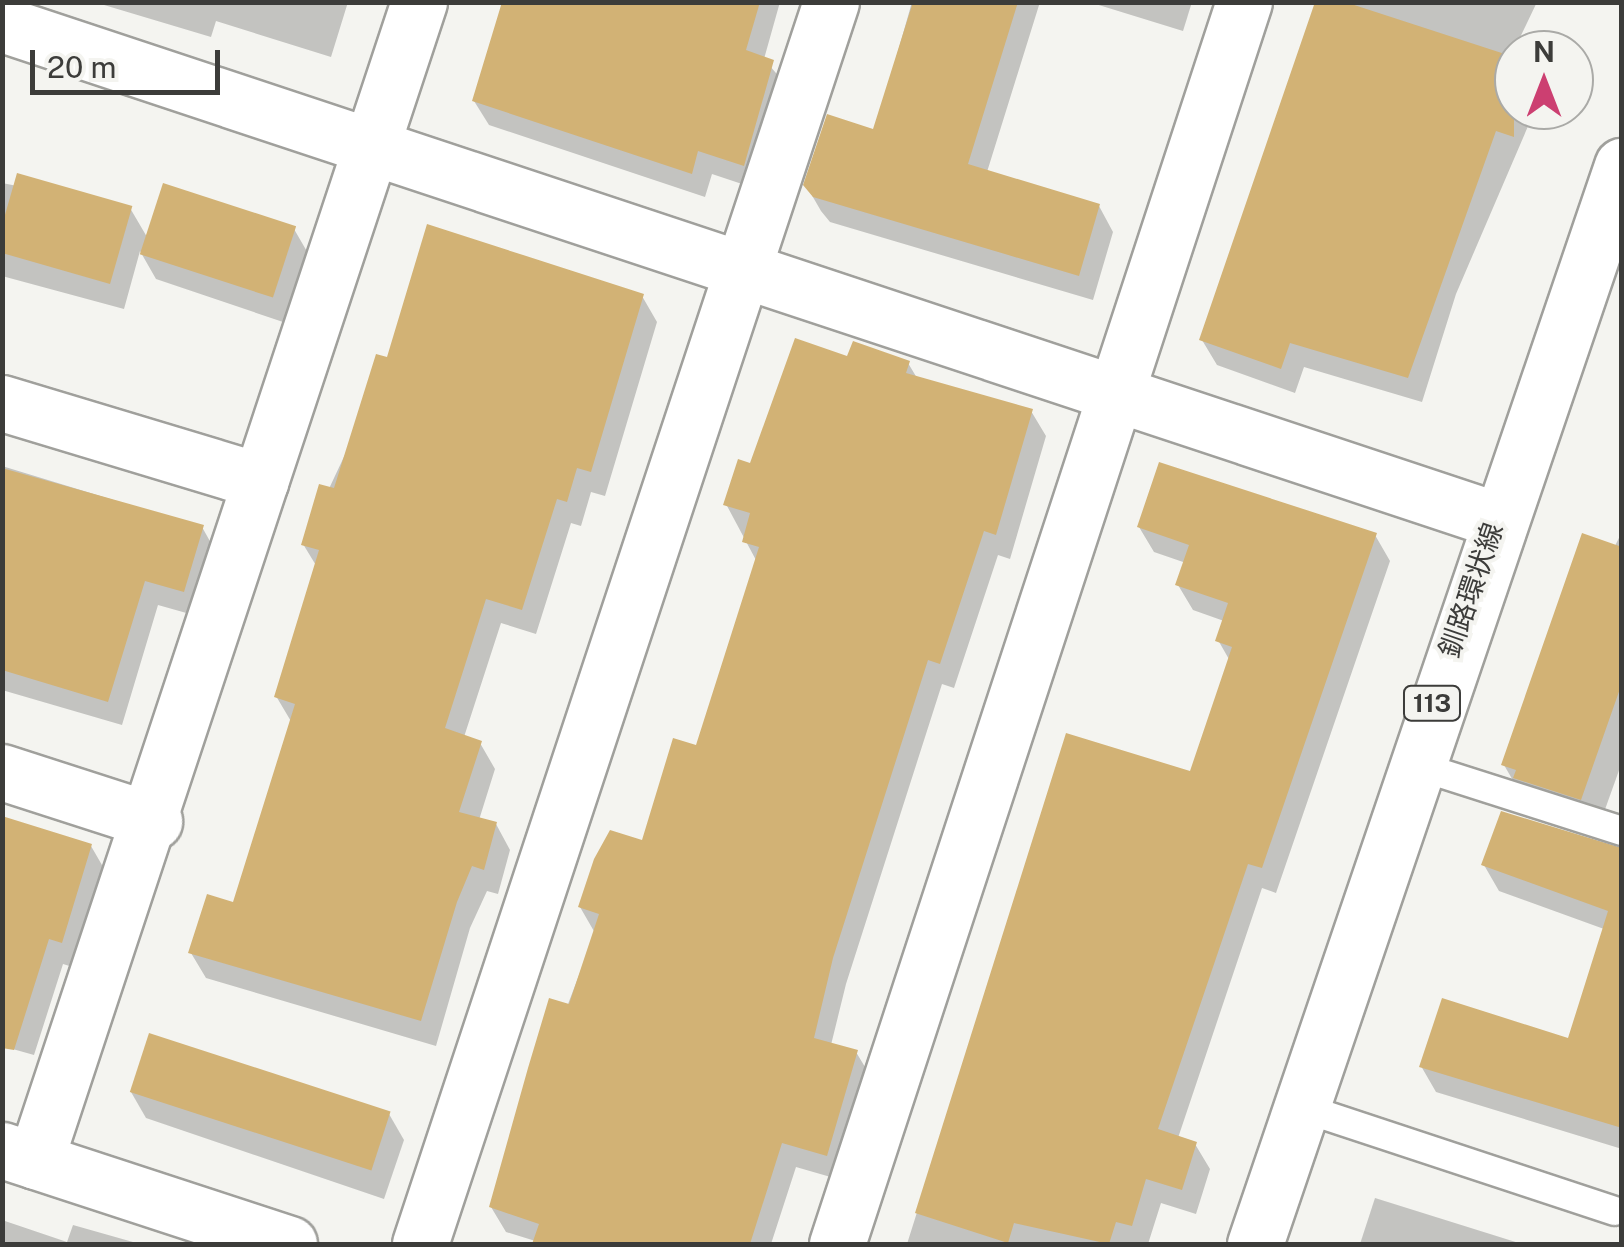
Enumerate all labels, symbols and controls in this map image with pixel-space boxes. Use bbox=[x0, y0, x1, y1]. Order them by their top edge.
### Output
scale bar bbox=[35, 30, 225, 92]
north arrow bbox=[1494, 30, 1594, 130]
text: N bbox=[1533, 35, 1555, 68]
text: 20 m bbox=[47, 49, 116, 85]
street label: 釧路環状線 bbox=[1432, 518, 1510, 662]
road number: 113 bbox=[1402, 683, 1462, 723]

